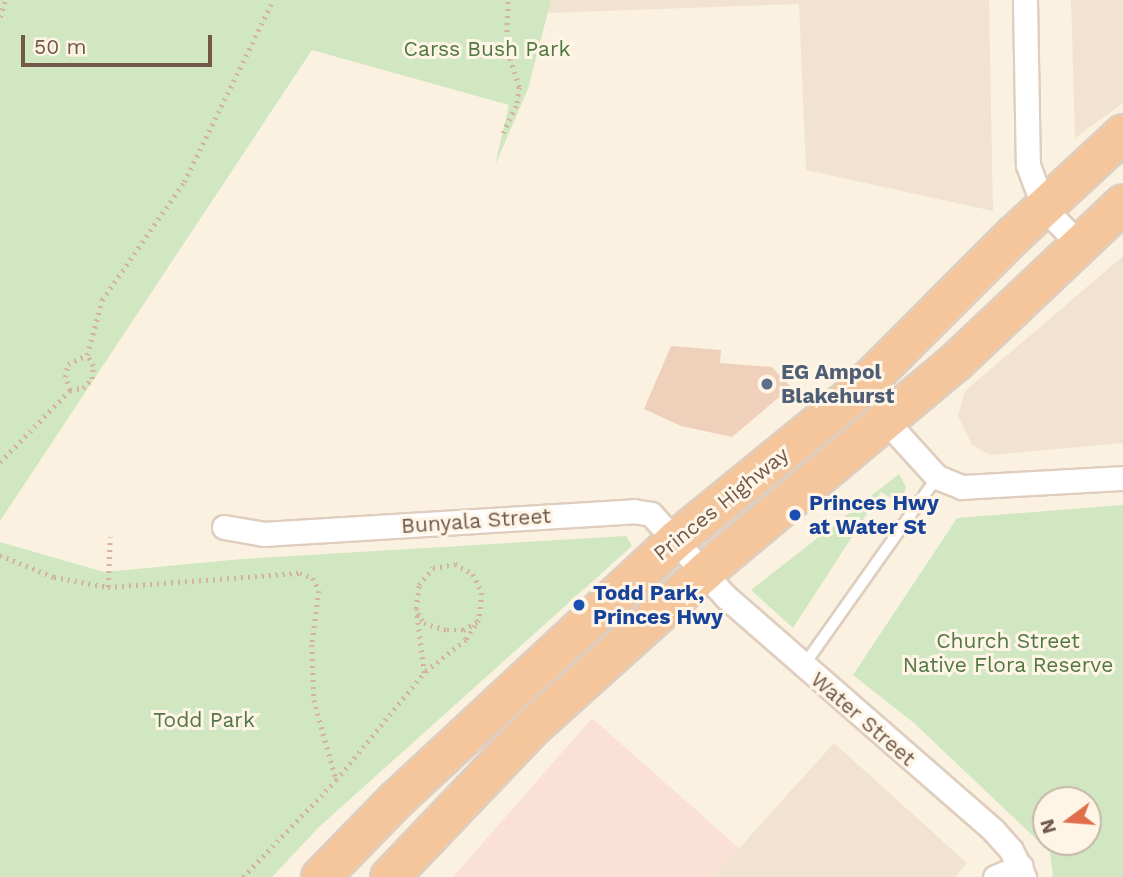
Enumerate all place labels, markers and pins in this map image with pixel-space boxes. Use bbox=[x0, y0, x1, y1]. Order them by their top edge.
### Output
place label: EG Ampol Blakehurst bbox=[781, 359, 894, 409]
marker: EG Ampol Blakehurst bbox=[759, 376, 775, 392]
place label: Princes Hwy at Water St bbox=[809, 490, 939, 540]
marker: Princes Hwy at Water St bbox=[787, 507, 803, 523]
place label: Todd Park, Princes Hwy bbox=[593, 580, 723, 630]
marker: Todd Park, Princes Hwy bbox=[571, 597, 587, 613]

